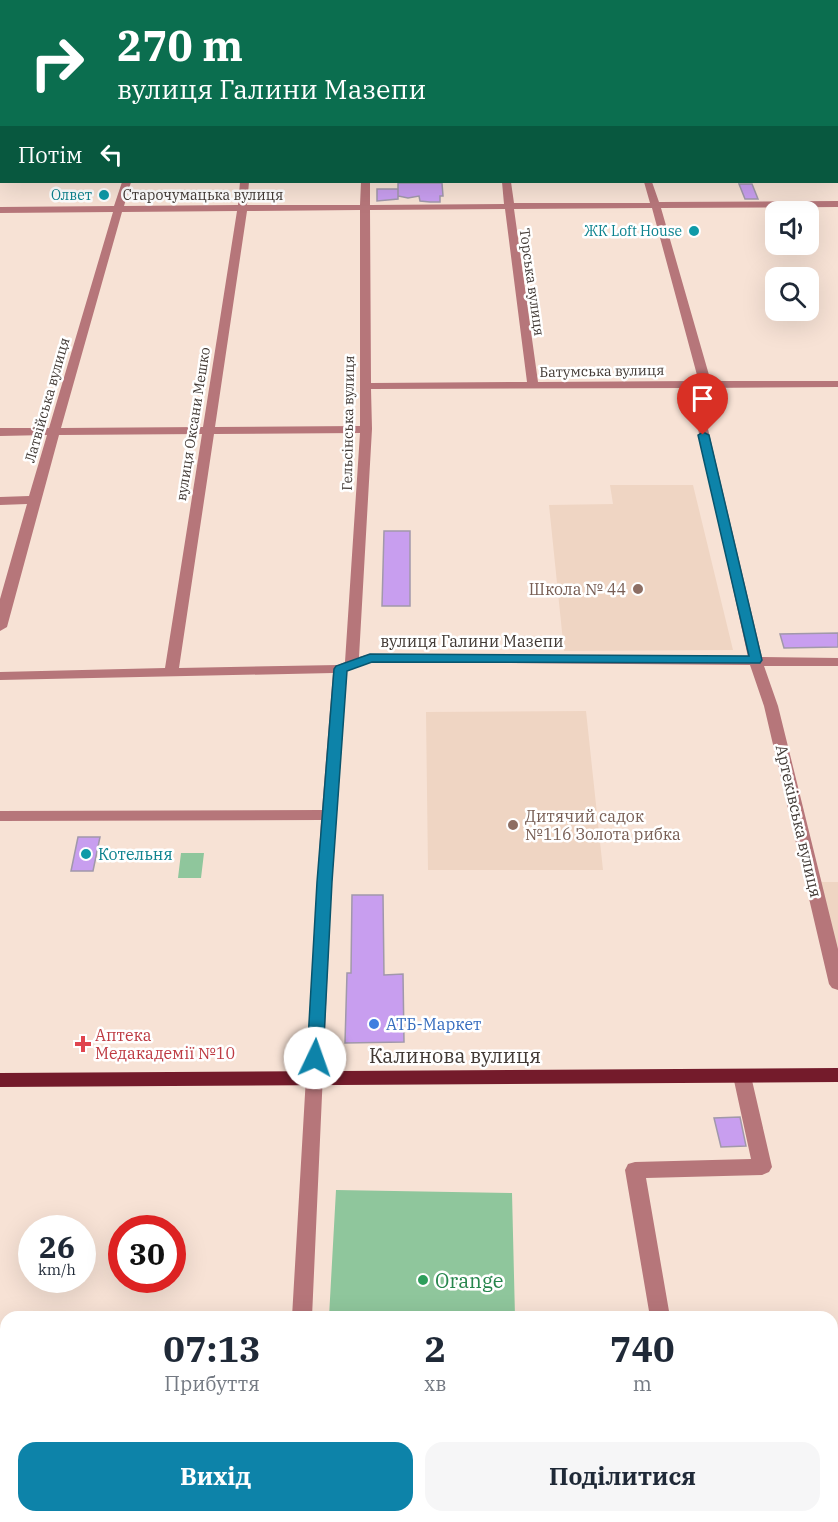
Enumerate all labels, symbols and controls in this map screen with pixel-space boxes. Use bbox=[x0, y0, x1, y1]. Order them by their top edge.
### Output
text: 270 m bbox=[117, 18, 243, 73]
icon: right bbox=[18, 24, 96, 102]
text: вулиця Галини Мазепи bbox=[117, 71, 426, 106]
icon: left bbox=[95, 138, 128, 171]
text: Потім bbox=[18, 140, 83, 169]
place label: Олвет bbox=[51, 186, 92, 204]
street label: Старочумацька вулиця bbox=[123, 186, 283, 204]
marker: Олвет bbox=[97, 188, 111, 202]
map controls bbox=[765, 201, 819, 321]
button: sound bbox=[765, 201, 819, 255]
place label: ЖК Loft House bbox=[584, 222, 682, 240]
marker: ЖК Loft House bbox=[687, 224, 701, 238]
street label: Торська вулиця bbox=[516, 227, 548, 337]
button: search bbox=[765, 267, 819, 321]
street label: Латвійська вулиця bbox=[21, 335, 73, 465]
street label: вулиця Оксани Мешко bbox=[172, 346, 214, 502]
street label: Гельсінська вулиця bbox=[338, 355, 358, 491]
street label: Батумська вулиця bbox=[539, 361, 665, 381]
pin bbox=[677, 373, 728, 435]
icon: arrive bbox=[686, 382, 719, 415]
place label: Школа № 44 bbox=[529, 579, 626, 599]
marker: Школа № 44 bbox=[631, 582, 645, 596]
street label: вулиця Галини Мазепи bbox=[380, 631, 564, 651]
street label: Артеківська вулиця bbox=[772, 743, 826, 899]
place label: Дитячий садок №116 Золота рибка bbox=[525, 806, 681, 844]
marker: Дитячий садок №116 Золота рибка bbox=[506, 818, 520, 832]
place label: Котельня bbox=[98, 844, 173, 864]
marker: Котельня bbox=[79, 847, 93, 861]
place label: АТБ-Маркет bbox=[386, 1014, 481, 1034]
marker: АТБ-Маркет bbox=[367, 1017, 381, 1031]
place label: Аптека Медакадемії №10 bbox=[95, 1025, 235, 1063]
position arrow bbox=[283, 1026, 347, 1090]
marker: Аптека Медакадемії №10 bbox=[76, 1037, 90, 1051]
street label: Калинова вулиця bbox=[369, 1042, 541, 1069]
speed limit sign: 30 bbox=[108, 1215, 186, 1293]
text: 26 bbox=[39, 1227, 75, 1266]
text: km/h bbox=[38, 1260, 76, 1279]
place label: Orange bbox=[435, 1267, 503, 1294]
marker: Orange bbox=[416, 1273, 430, 1287]
text: 07:13 bbox=[163, 1325, 261, 1372]
text: 2 bbox=[424, 1325, 446, 1372]
text: 740 bbox=[610, 1325, 675, 1372]
text: Прибуття bbox=[164, 1370, 260, 1397]
text: хв bbox=[424, 1370, 446, 1397]
text: m bbox=[633, 1370, 652, 1397]
button: Вихід bbox=[18, 1442, 413, 1511]
button: Поділитися bbox=[425, 1442, 820, 1511]

